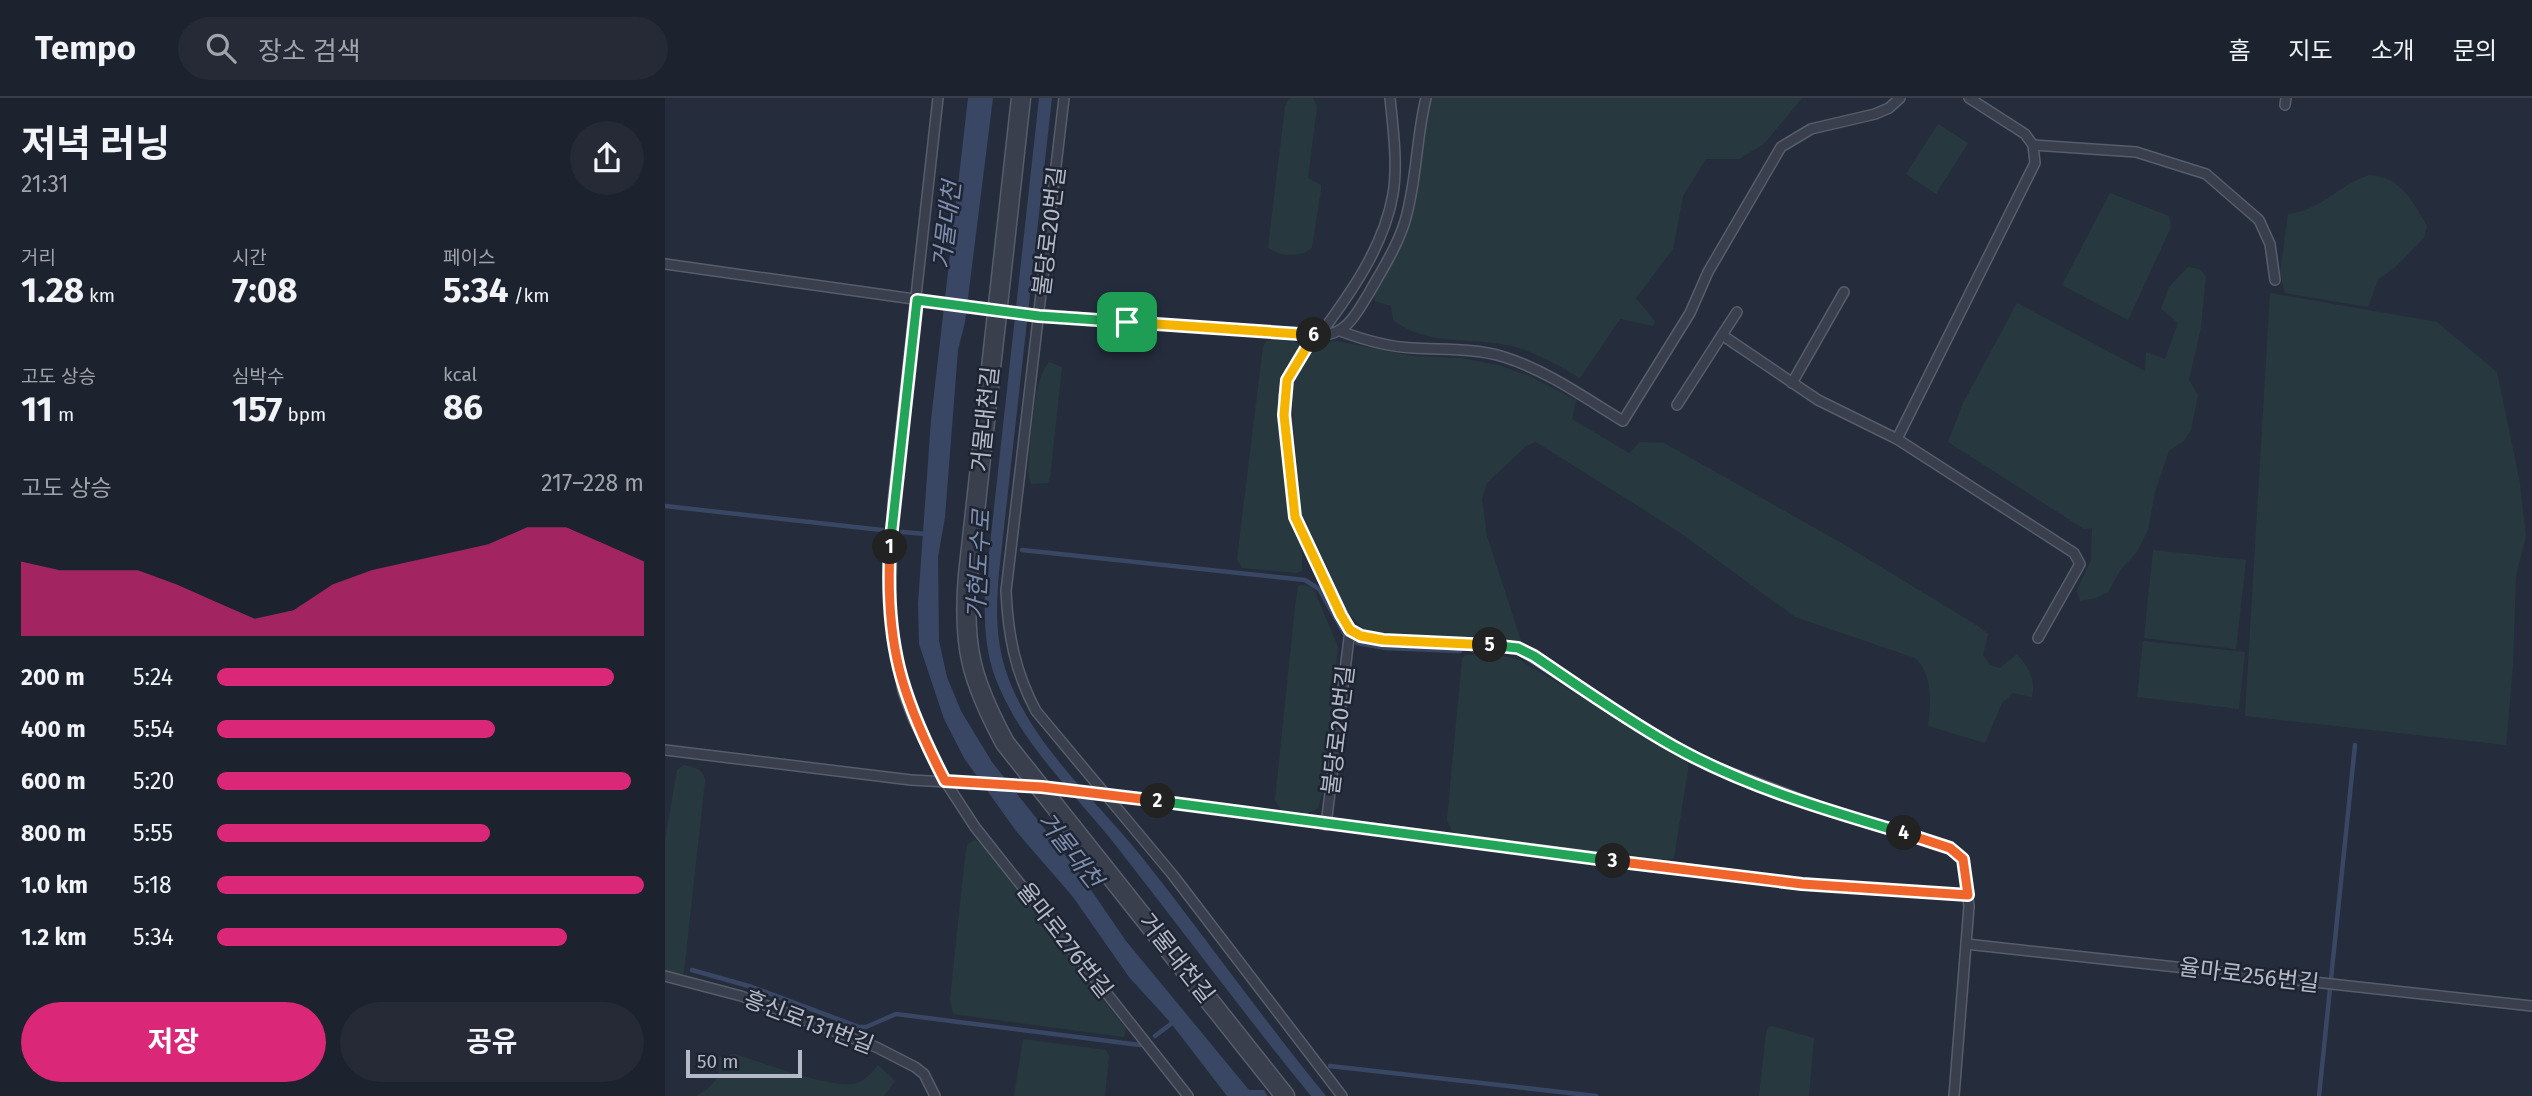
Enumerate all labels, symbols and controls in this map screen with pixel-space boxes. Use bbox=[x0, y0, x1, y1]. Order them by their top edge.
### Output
search box bbox=[178, 17, 668, 80]
text: Tempo bbox=[35, 28, 136, 68]
icon: search bbox=[202, 29, 240, 67]
text: 장소 검색 bbox=[258, 36, 361, 67]
text: 홈 bbox=[2228, 37, 2250, 65]
text: 지도 bbox=[2288, 37, 2333, 65]
text: 소개 bbox=[2371, 37, 2415, 65]
text: 문의 bbox=[2453, 37, 2497, 65]
text: 저녁 러닝 bbox=[21, 121, 170, 167]
button: share bbox=[570, 121, 644, 195]
street label: 불당로20번길 bbox=[1027, 165, 1071, 297]
text: 21:31 bbox=[21, 170, 68, 198]
water label: 거물대천 bbox=[928, 177, 967, 271]
text: 거리 bbox=[21, 246, 56, 269]
text: 시간 bbox=[232, 246, 267, 269]
text: 페이스 bbox=[443, 246, 495, 269]
text: 1.28 bbox=[21, 269, 84, 311]
text: 7:08 bbox=[232, 269, 298, 311]
text: 5:34 bbox=[443, 269, 509, 311]
text: km bbox=[84, 284, 115, 307]
text: /km bbox=[509, 284, 550, 307]
pin bbox=[1097, 292, 1157, 352]
icon: arrive bbox=[1108, 303, 1146, 341]
pin: 6 bbox=[1297, 317, 1331, 352]
text: 6 bbox=[1308, 323, 1319, 346]
text: kcal bbox=[443, 363, 477, 386]
text: 고도 상승 bbox=[21, 365, 96, 388]
text: 심박수 bbox=[232, 365, 284, 388]
street label: 거물대천길 bbox=[966, 365, 1004, 473]
text: 86 bbox=[443, 386, 483, 428]
text: 11 bbox=[21, 388, 53, 430]
text: 157 bbox=[232, 388, 282, 430]
text: m bbox=[53, 403, 74, 426]
text: bpm bbox=[282, 403, 326, 426]
text: 217–228 m bbox=[541, 469, 644, 497]
text: 고도 상승 bbox=[21, 474, 112, 502]
water label: 가현도수로 bbox=[962, 508, 996, 621]
pin: 1 bbox=[873, 530, 908, 564]
text: 1 bbox=[885, 535, 894, 558]
pin: 5 bbox=[1473, 628, 1507, 662]
text: 5 bbox=[1484, 633, 1495, 656]
text: 200 m bbox=[21, 663, 85, 691]
text: 5:24 bbox=[133, 663, 173, 691]
street label: 불당로20번길 bbox=[1316, 664, 1360, 796]
text: 400 m bbox=[21, 715, 86, 743]
text: 5:54 bbox=[133, 715, 174, 743]
text: 600 m bbox=[21, 767, 86, 795]
text: 5:20 bbox=[133, 767, 174, 795]
pin: 2 bbox=[1141, 784, 1175, 818]
text: 2 bbox=[1153, 789, 1162, 812]
water label: 거물대천 bbox=[1032, 807, 1110, 896]
pin: 4 bbox=[1887, 816, 1921, 850]
text: 800 m bbox=[21, 819, 86, 847]
text: 5:55 bbox=[133, 819, 173, 847]
text: 4 bbox=[1898, 821, 1909, 844]
pin: 3 bbox=[1595, 844, 1630, 878]
text: 3 bbox=[1608, 849, 1617, 872]
text: 1.0 km bbox=[21, 871, 88, 899]
text: 5:18 bbox=[133, 871, 172, 899]
street label: 율마로276번길 bbox=[1011, 877, 1119, 1003]
street label: 거물대천길 bbox=[1133, 908, 1221, 1008]
text: 1.2 km bbox=[21, 923, 87, 951]
text: 5:34 bbox=[133, 923, 174, 951]
street label: 율마로256번길 bbox=[2177, 953, 2321, 997]
street label: 흥신로131번길 bbox=[740, 984, 878, 1060]
button: 저장 bbox=[21, 1002, 326, 1082]
button: 공유 bbox=[340, 1002, 644, 1082]
scale bar bbox=[686, 1047, 801, 1079]
text: 50 m bbox=[697, 1050, 738, 1073]

